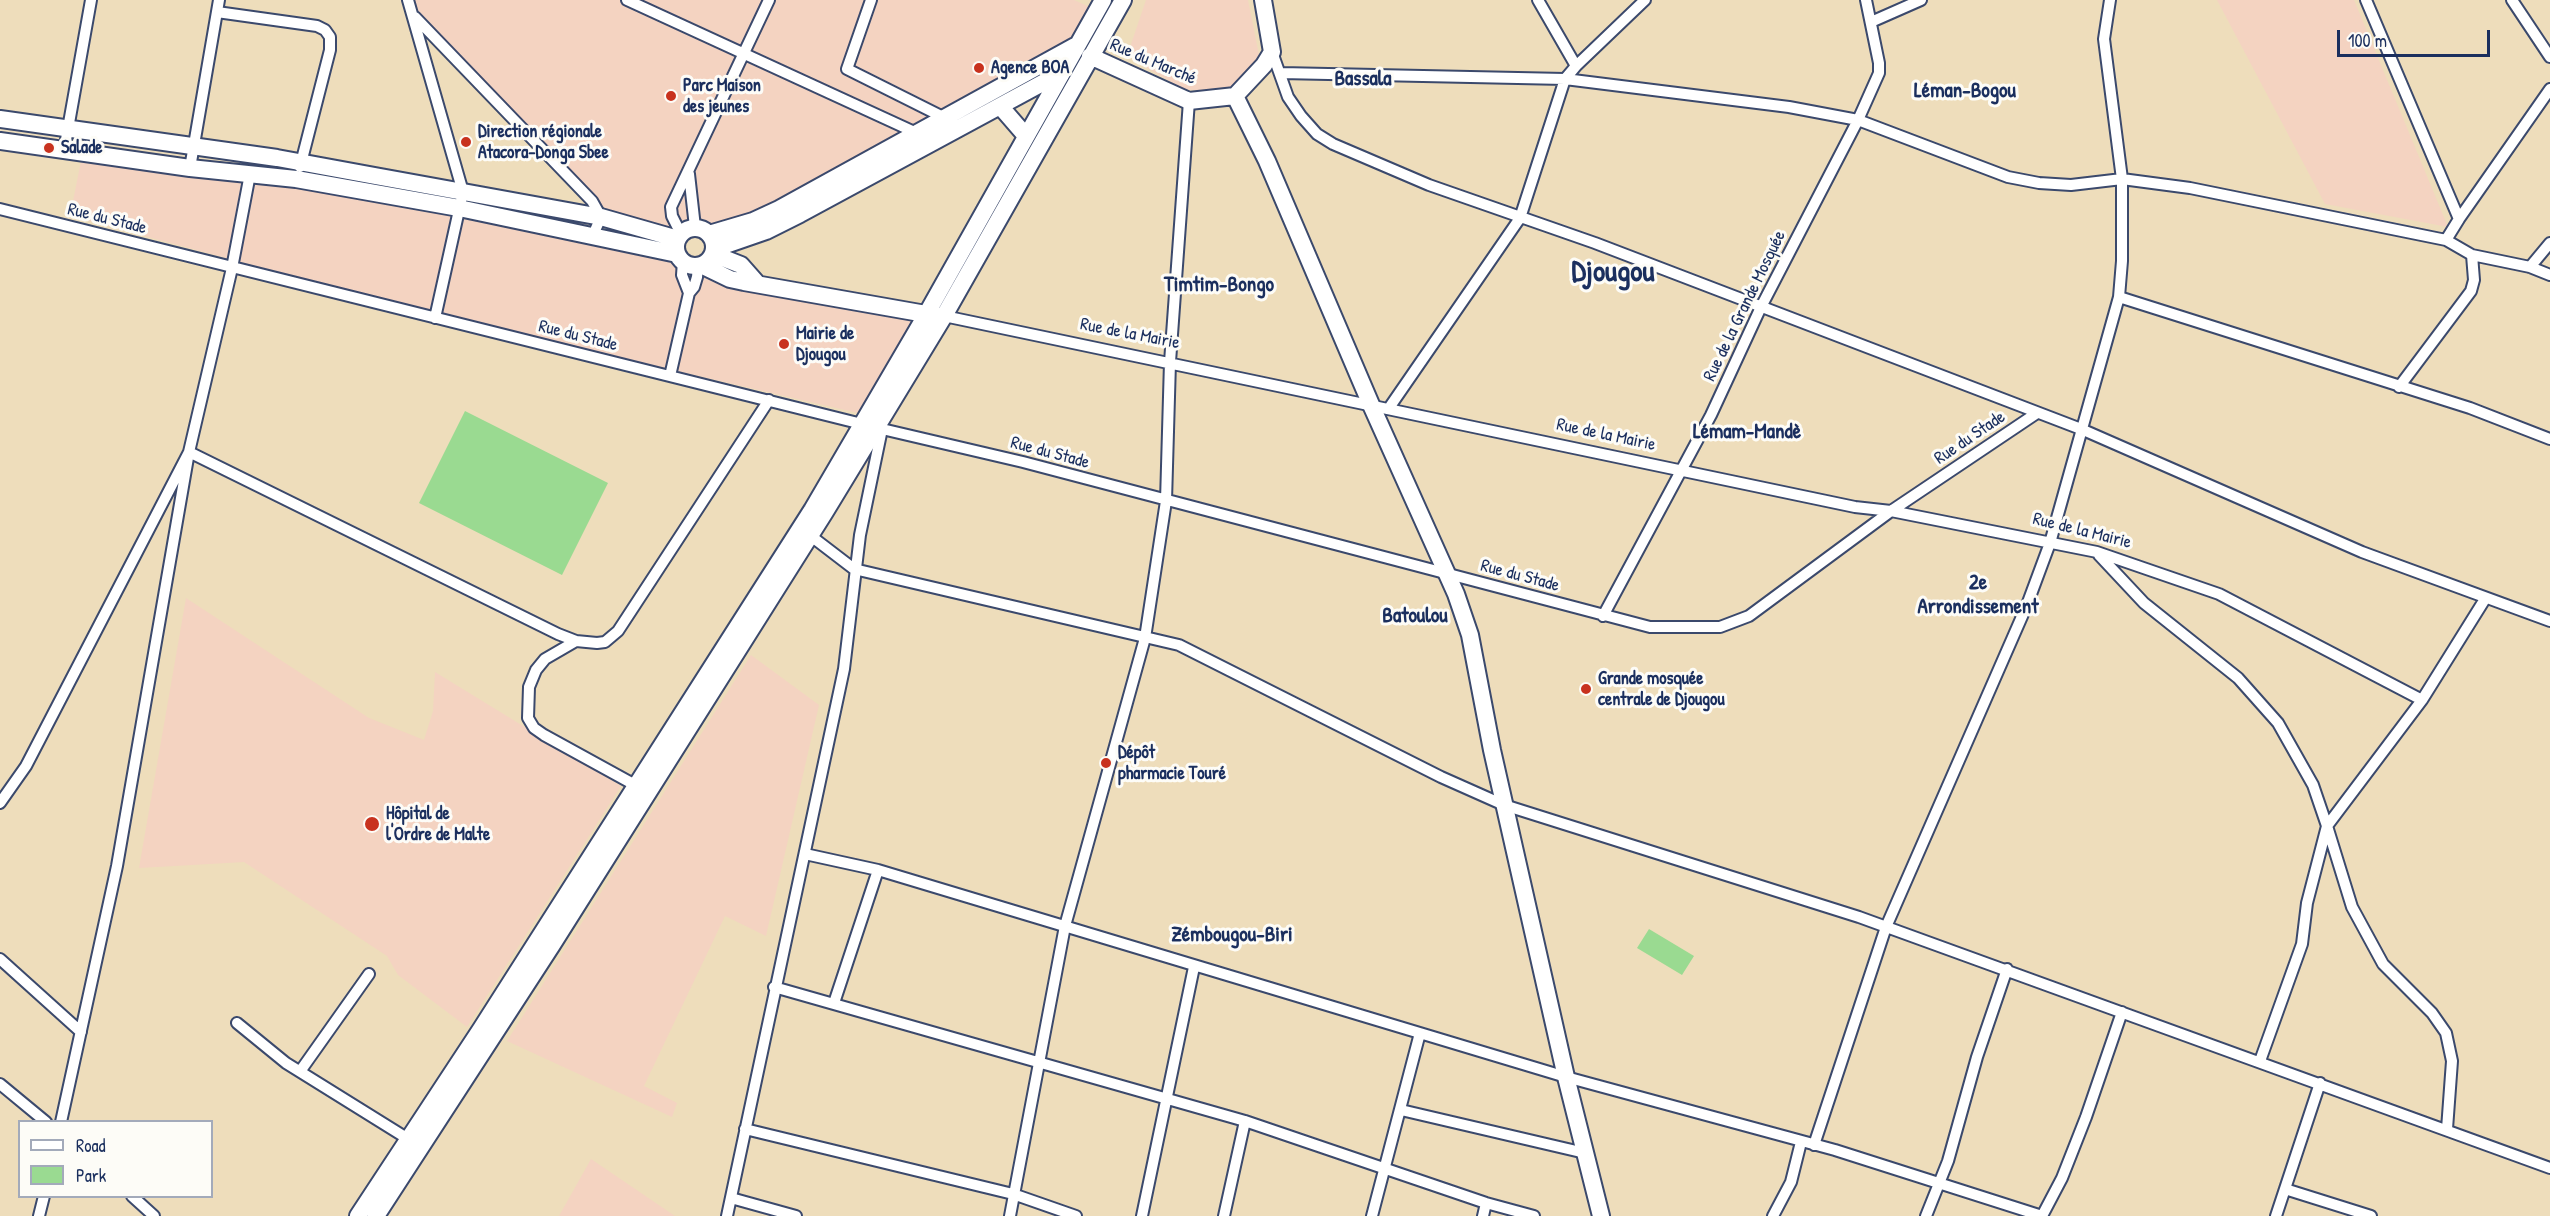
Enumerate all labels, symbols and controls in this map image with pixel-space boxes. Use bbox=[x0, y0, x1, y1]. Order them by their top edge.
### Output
scale bar bbox=[2340, 18, 2493, 56]
text: 100 m bbox=[2348, 28, 2387, 53]
street label: Rue du Marché bbox=[1107, 34, 1199, 90]
place label: Agence BOA bbox=[991, 57, 1069, 79]
marker: Agence BOA bbox=[972, 61, 986, 75]
district label: Bassala bbox=[1334, 66, 1392, 92]
place label: Parc Maison des jeunes bbox=[683, 75, 761, 118]
district label: Léman-Bogou bbox=[1914, 78, 2016, 104]
marker: Parc Maison des jeunes bbox=[664, 89, 678, 103]
place label: Direction régionale Atacora-Donga Sbee bbox=[478, 121, 609, 164]
marker: Direction régionale Atacora-Donga Sbee bbox=[459, 135, 473, 149]
place label: Salade bbox=[61, 137, 102, 159]
marker: Salade bbox=[42, 141, 56, 155]
street label: Rue du Stade bbox=[65, 199, 149, 239]
street label: Rue de la Grande Mosquée bbox=[1699, 227, 1791, 385]
district label: Djougou bbox=[1572, 255, 1654, 291]
district label: Timtim-Bongo bbox=[1164, 272, 1274, 298]
street label: Rue de la Mairie bbox=[1078, 314, 1182, 354]
street label: Rue du Stade bbox=[536, 316, 620, 356]
place label: Mairie de Djougou bbox=[796, 323, 854, 366]
marker: Mairie de Djougou bbox=[777, 337, 791, 351]
street label: Rue du Stade bbox=[1930, 406, 2010, 470]
street label: Rue de la Mairie bbox=[1554, 414, 1658, 456]
district label: Lémam-Mandè bbox=[1693, 419, 1801, 445]
street label: Rue du Stade bbox=[1008, 432, 1092, 474]
street label: Rue de la Mairie bbox=[2030, 508, 2134, 554]
street label: Rue du Stade bbox=[1478, 555, 1562, 597]
district label: 2e Arrondissement bbox=[1917, 570, 2039, 620]
district label: Batoulou bbox=[1382, 603, 1448, 629]
place label: Grande mosquée centrale de Djougou bbox=[1598, 668, 1725, 710]
marker: Grande mosquée centrale de Djougou bbox=[1579, 682, 1593, 696]
place label: Dépôt pharmacie Touré bbox=[1118, 742, 1226, 784]
marker: Dépôt pharmacie Touré bbox=[1099, 756, 1113, 770]
place label: Hôpital de l'Ordre de Malte bbox=[386, 803, 490, 846]
marker: Hôpital de l'Ordre de Malte bbox=[363, 815, 381, 833]
district label: Zémbougou-Biri bbox=[1171, 922, 1293, 948]
legend bbox=[18, 1120, 213, 1198]
text: Road bbox=[76, 1133, 106, 1158]
text: Park bbox=[76, 1163, 106, 1188]

